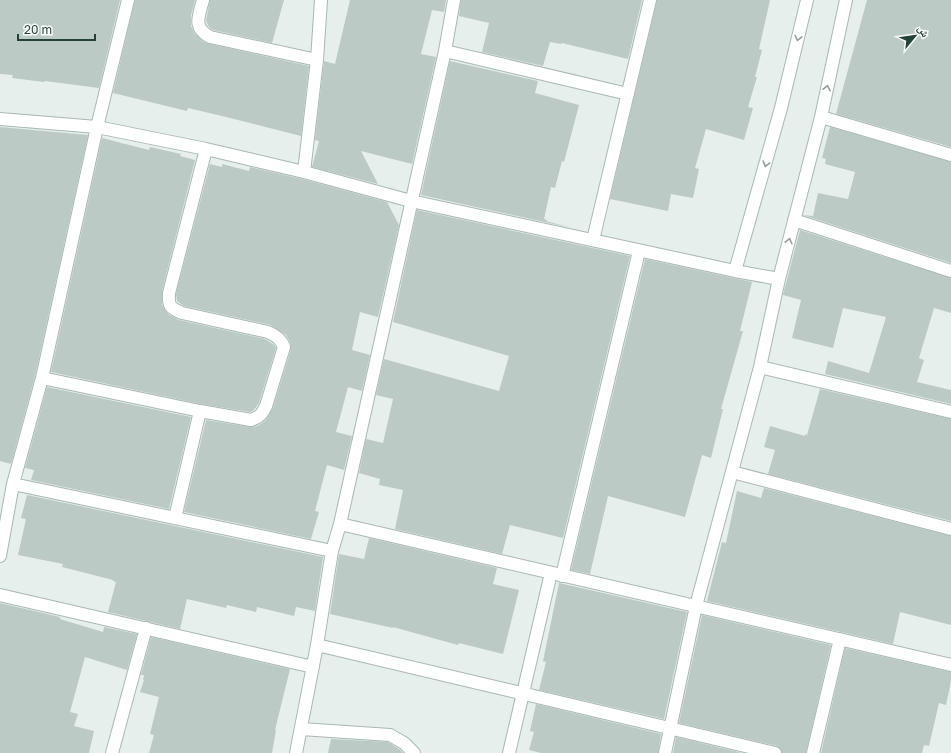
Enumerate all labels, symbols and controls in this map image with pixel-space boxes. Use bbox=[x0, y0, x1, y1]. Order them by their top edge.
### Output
scale bar bbox=[18, 16, 95, 42]
north arrow bbox=[895, 16, 935, 56]
text: 20 m bbox=[24, 22, 52, 37]
text: ش bbox=[914, 23, 933, 40]
one-way arrow bbox=[794, 35, 802, 41]
one-way arrow bbox=[823, 85, 831, 91]
one-way arrow bbox=[762, 160, 771, 167]
one-way arrow bbox=[784, 238, 793, 245]

